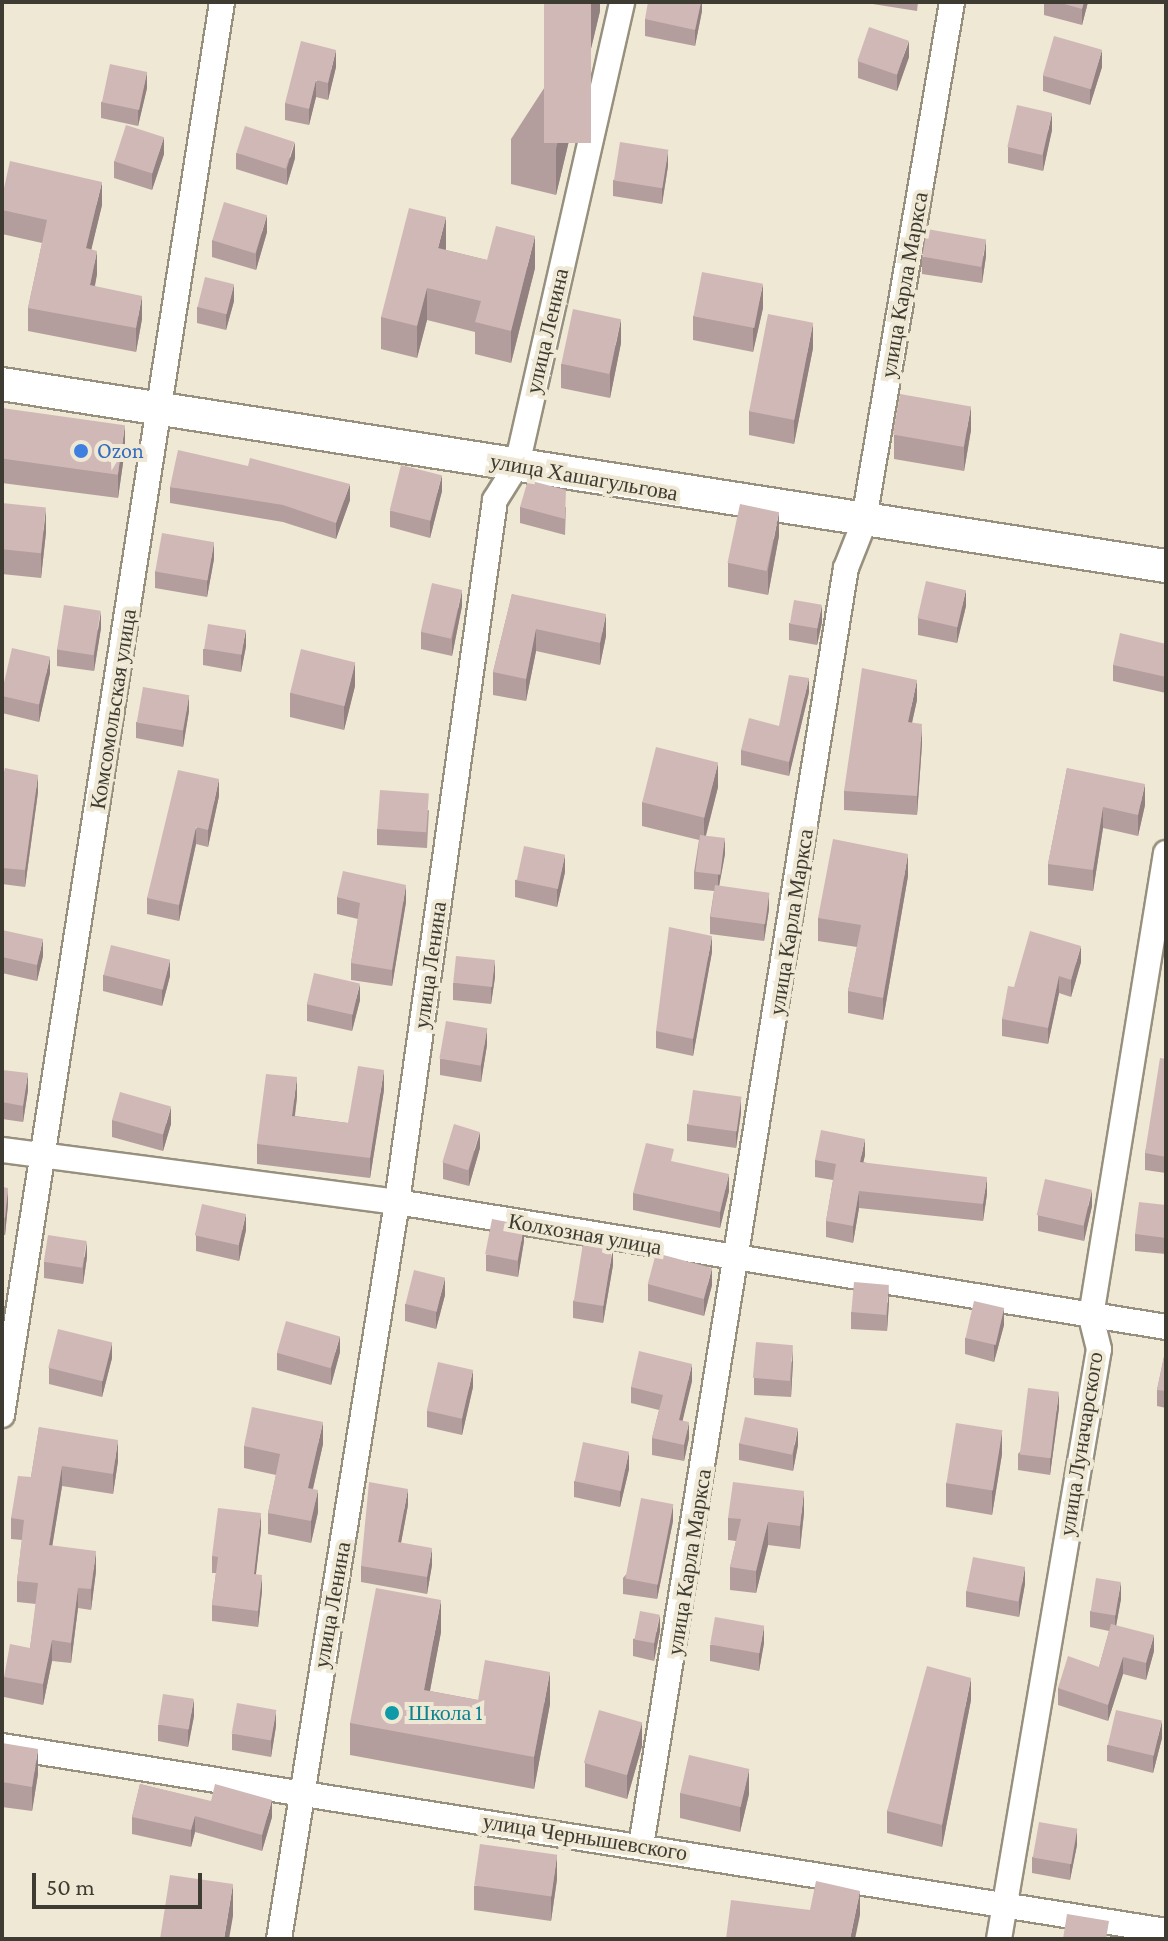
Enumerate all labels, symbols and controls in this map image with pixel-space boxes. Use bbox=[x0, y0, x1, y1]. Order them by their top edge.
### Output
street label: улица Карла Маркса bbox=[875, 190, 933, 380]
street label: улица Ленина bbox=[520, 266, 574, 396]
place label: Ozon bbox=[97, 438, 144, 464]
marker: Ozon bbox=[72, 442, 90, 460]
street label: улица Хашагульгова bbox=[488, 447, 680, 507]
street label: Комсомольская улица bbox=[84, 607, 142, 811]
street label: улица Карла Маркса bbox=[763, 827, 819, 1017]
street label: улица Ленина bbox=[408, 900, 452, 1030]
street label: Колхозная улица bbox=[506, 1208, 664, 1260]
street label: улица Луначарского bbox=[1053, 1350, 1109, 1538]
street label: улица Карла Маркса bbox=[661, 1467, 717, 1657]
street label: улица Ленина bbox=[308, 1540, 356, 1670]
place label: Школа 1 bbox=[408, 1700, 483, 1726]
marker: Школа 1 bbox=[383, 1704, 401, 1722]
street label: улица Чернышевского bbox=[481, 1808, 689, 1866]
scale bar bbox=[36, 1857, 206, 1907]
text: 50 m bbox=[46, 1873, 95, 1900]

